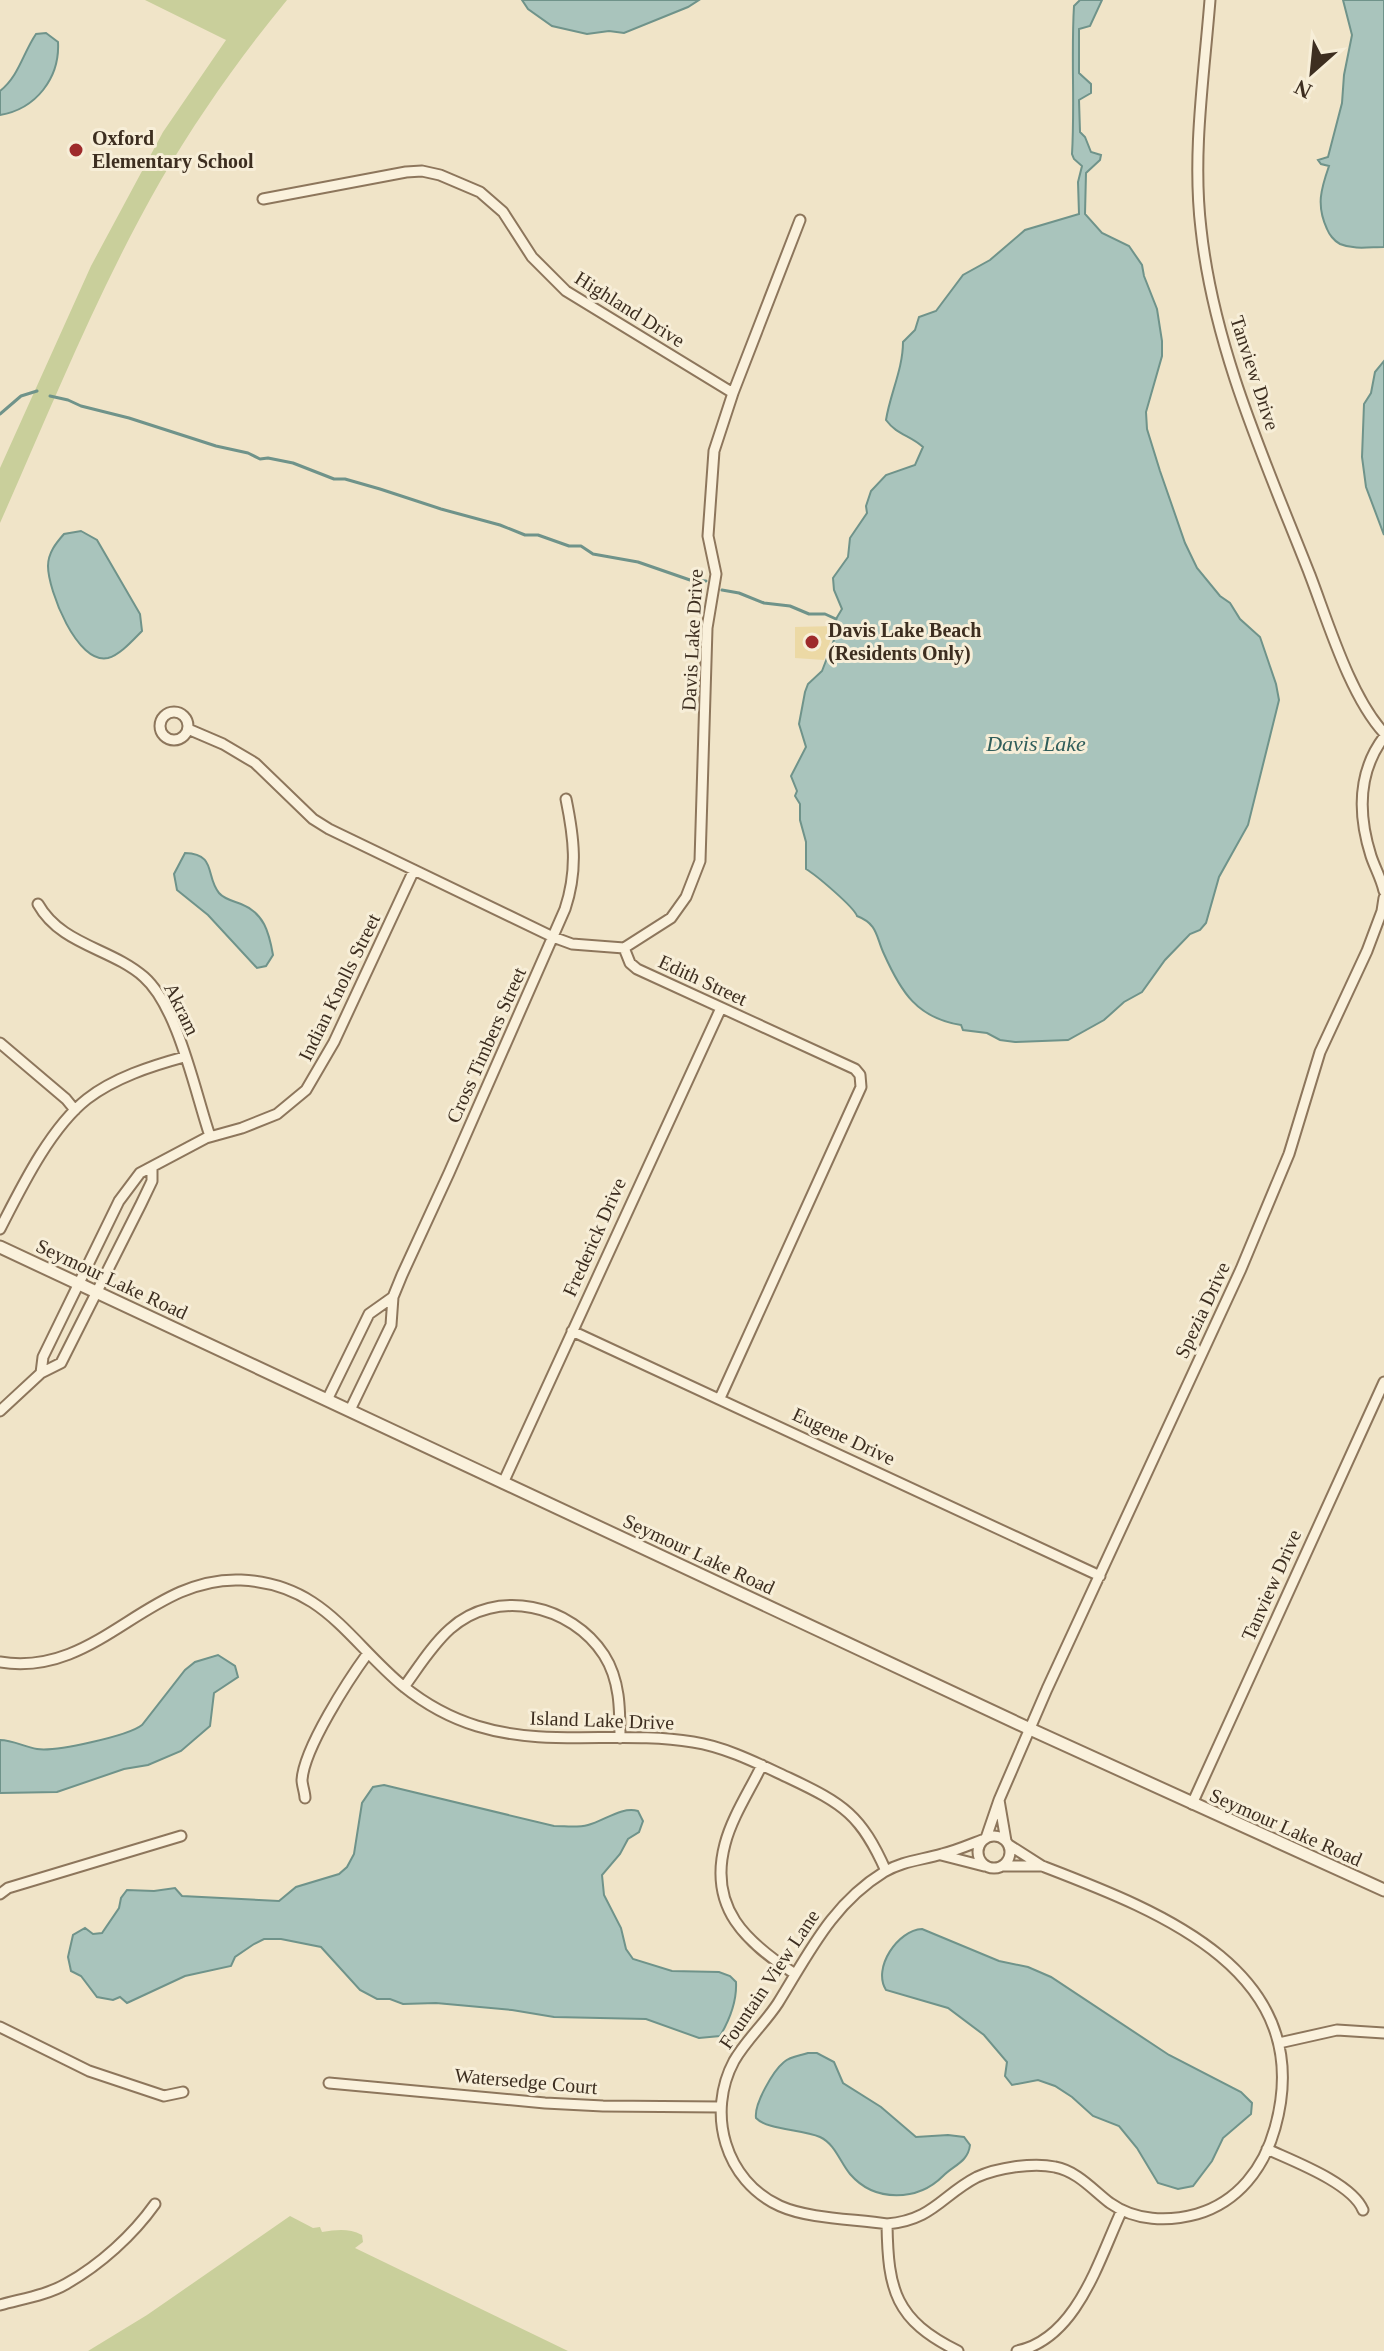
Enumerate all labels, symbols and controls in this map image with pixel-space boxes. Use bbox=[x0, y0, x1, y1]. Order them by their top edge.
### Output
north arrow bbox=[1272, 32, 1352, 112]
text: N bbox=[1290, 75, 1316, 104]
place label: Oxford Elementary School bbox=[92, 127, 254, 173]
marker: Oxford Elementary School bbox=[67, 141, 85, 159]
street label: Highland Drive bbox=[571, 267, 689, 352]
street label: Tanview Drive bbox=[1226, 313, 1284, 433]
street label: Davis Lake Drive bbox=[677, 568, 707, 712]
place label: Davis Lake Beach (Residents Only) bbox=[828, 619, 981, 665]
marker: Davis Lake Beach (Residents Only) bbox=[803, 633, 821, 651]
water label: Davis Lake bbox=[985, 731, 1086, 756]
street label: Indian Knolls Street bbox=[294, 909, 384, 1064]
street label: Edith Street bbox=[655, 950, 751, 1010]
street label: Cross Timbers Street bbox=[442, 963, 530, 1126]
street label: Akram bbox=[160, 979, 204, 1039]
street label: Frederick Drive bbox=[558, 1174, 630, 1300]
street label: Seymour Lake Road bbox=[32, 1234, 191, 1325]
street label: Spezia Drive bbox=[1170, 1258, 1235, 1362]
street label: Eugene Drive bbox=[789, 1403, 899, 1470]
street label: Seymour Lake Road bbox=[619, 1509, 778, 1600]
street label: Tanview Drive bbox=[1237, 1526, 1305, 1644]
street label: Island Lake Drive bbox=[529, 1706, 675, 1734]
street label: Seymour Lake Road bbox=[1206, 1784, 1366, 1871]
street label: Fountain View Lane bbox=[714, 1905, 824, 2053]
street label: Watersedge Court bbox=[454, 2064, 599, 2099]

